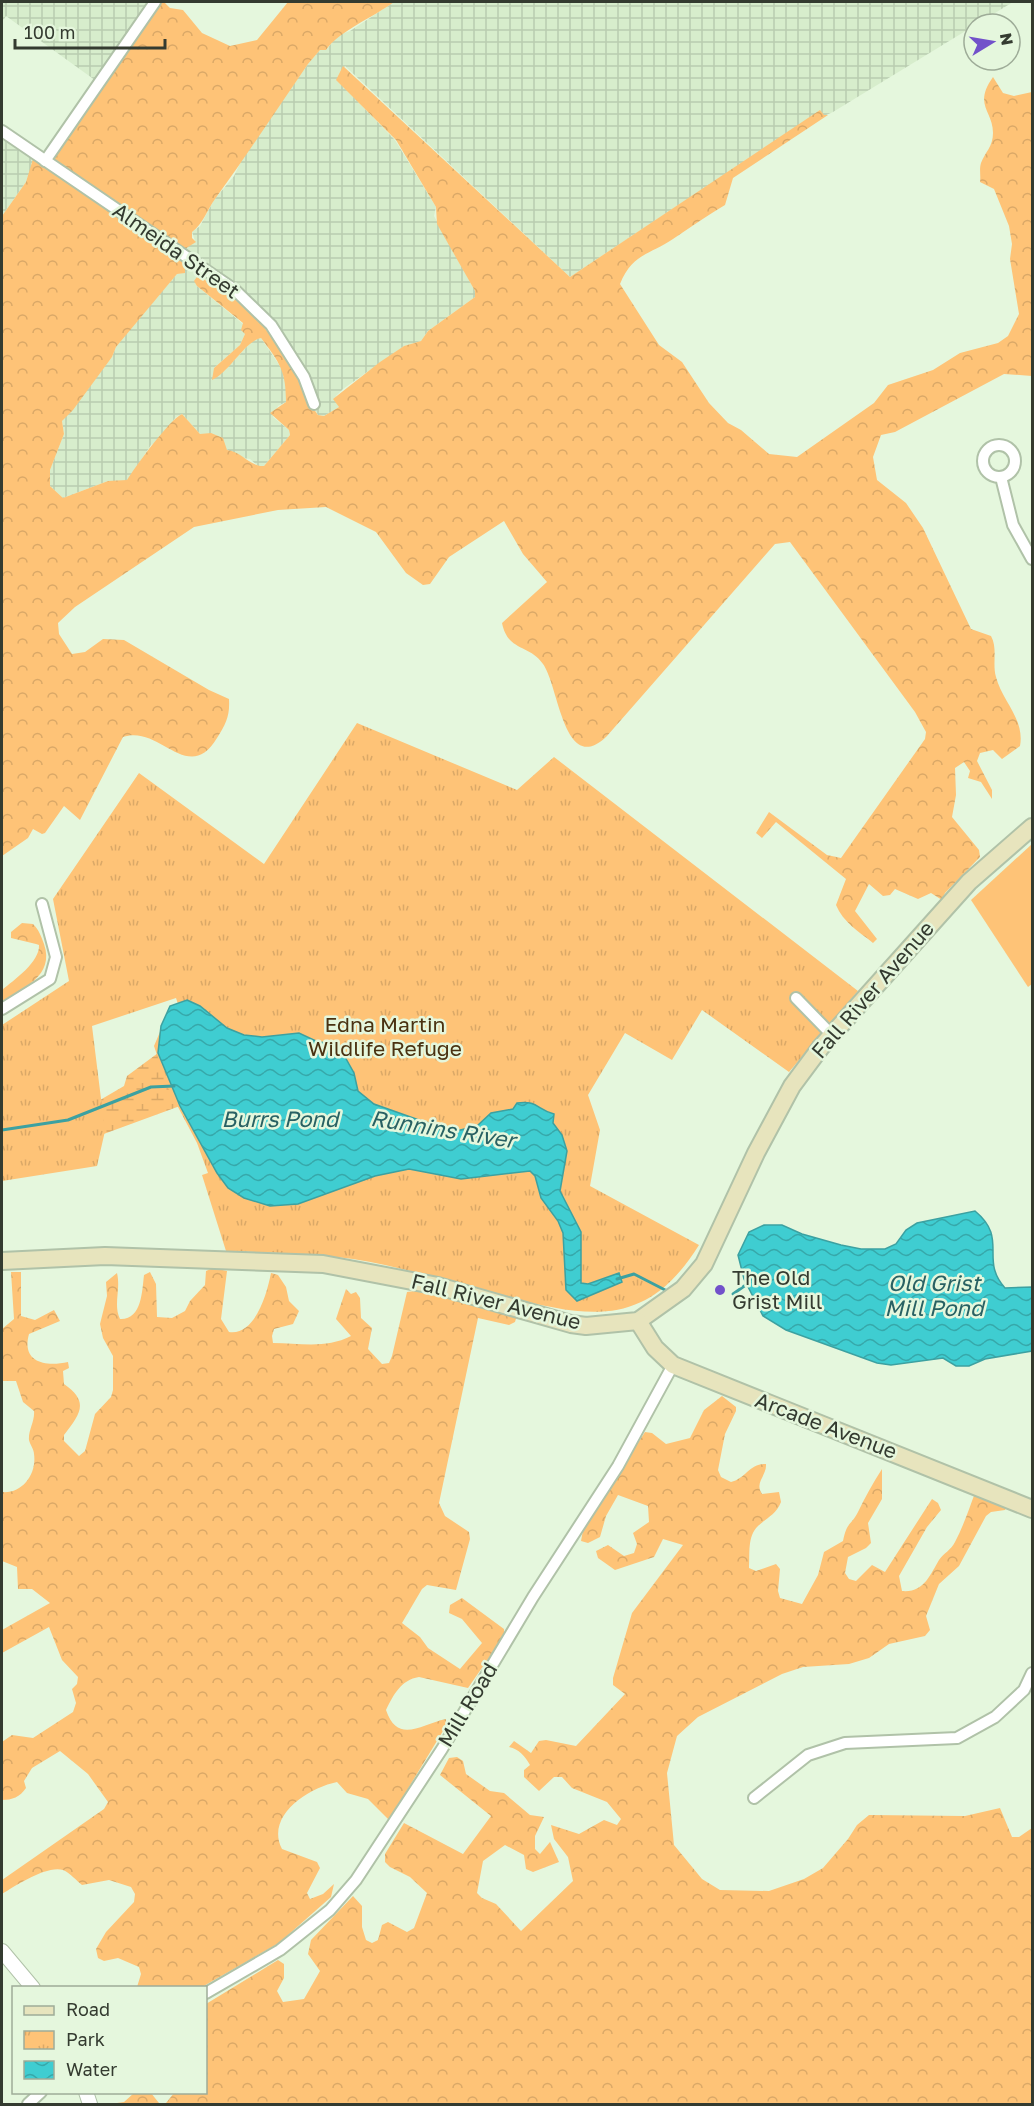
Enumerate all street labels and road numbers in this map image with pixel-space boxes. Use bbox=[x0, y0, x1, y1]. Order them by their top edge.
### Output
street label: Almeida Street bbox=[108, 197, 245, 304]
street label: Fall River Avenue bbox=[805, 915, 939, 1063]
street label: Fall River Avenue bbox=[409, 1267, 584, 1335]
street label: Arcade Avenue bbox=[752, 1386, 901, 1464]
street label: Mill Road bbox=[432, 1658, 502, 1751]

